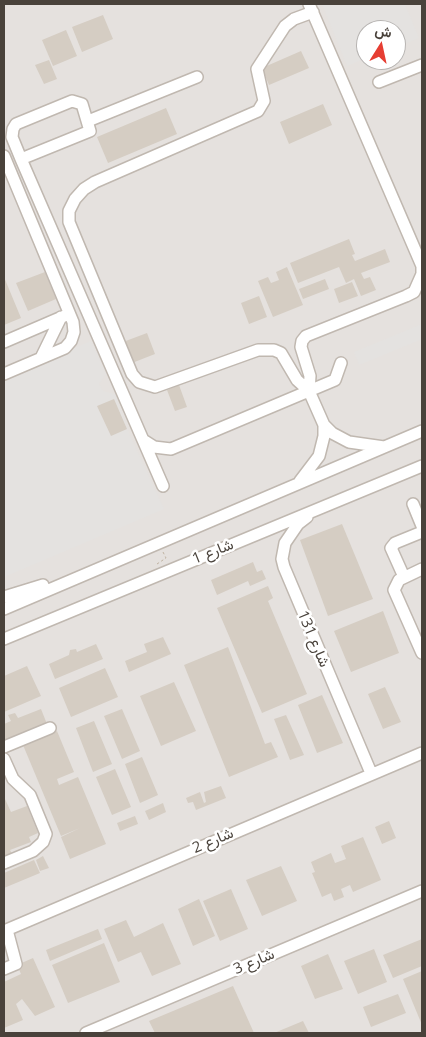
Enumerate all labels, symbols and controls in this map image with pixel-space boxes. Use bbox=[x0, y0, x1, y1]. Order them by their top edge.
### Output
north arrow bbox=[356, 20, 406, 70]
text: ش bbox=[374, 20, 393, 42]
street label: شارع 1 bbox=[190, 536, 236, 568]
street label: شارع 131 bbox=[293, 608, 333, 670]
street label: شارع 2 bbox=[190, 824, 236, 858]
street label: شارع 3 bbox=[231, 945, 277, 979]

